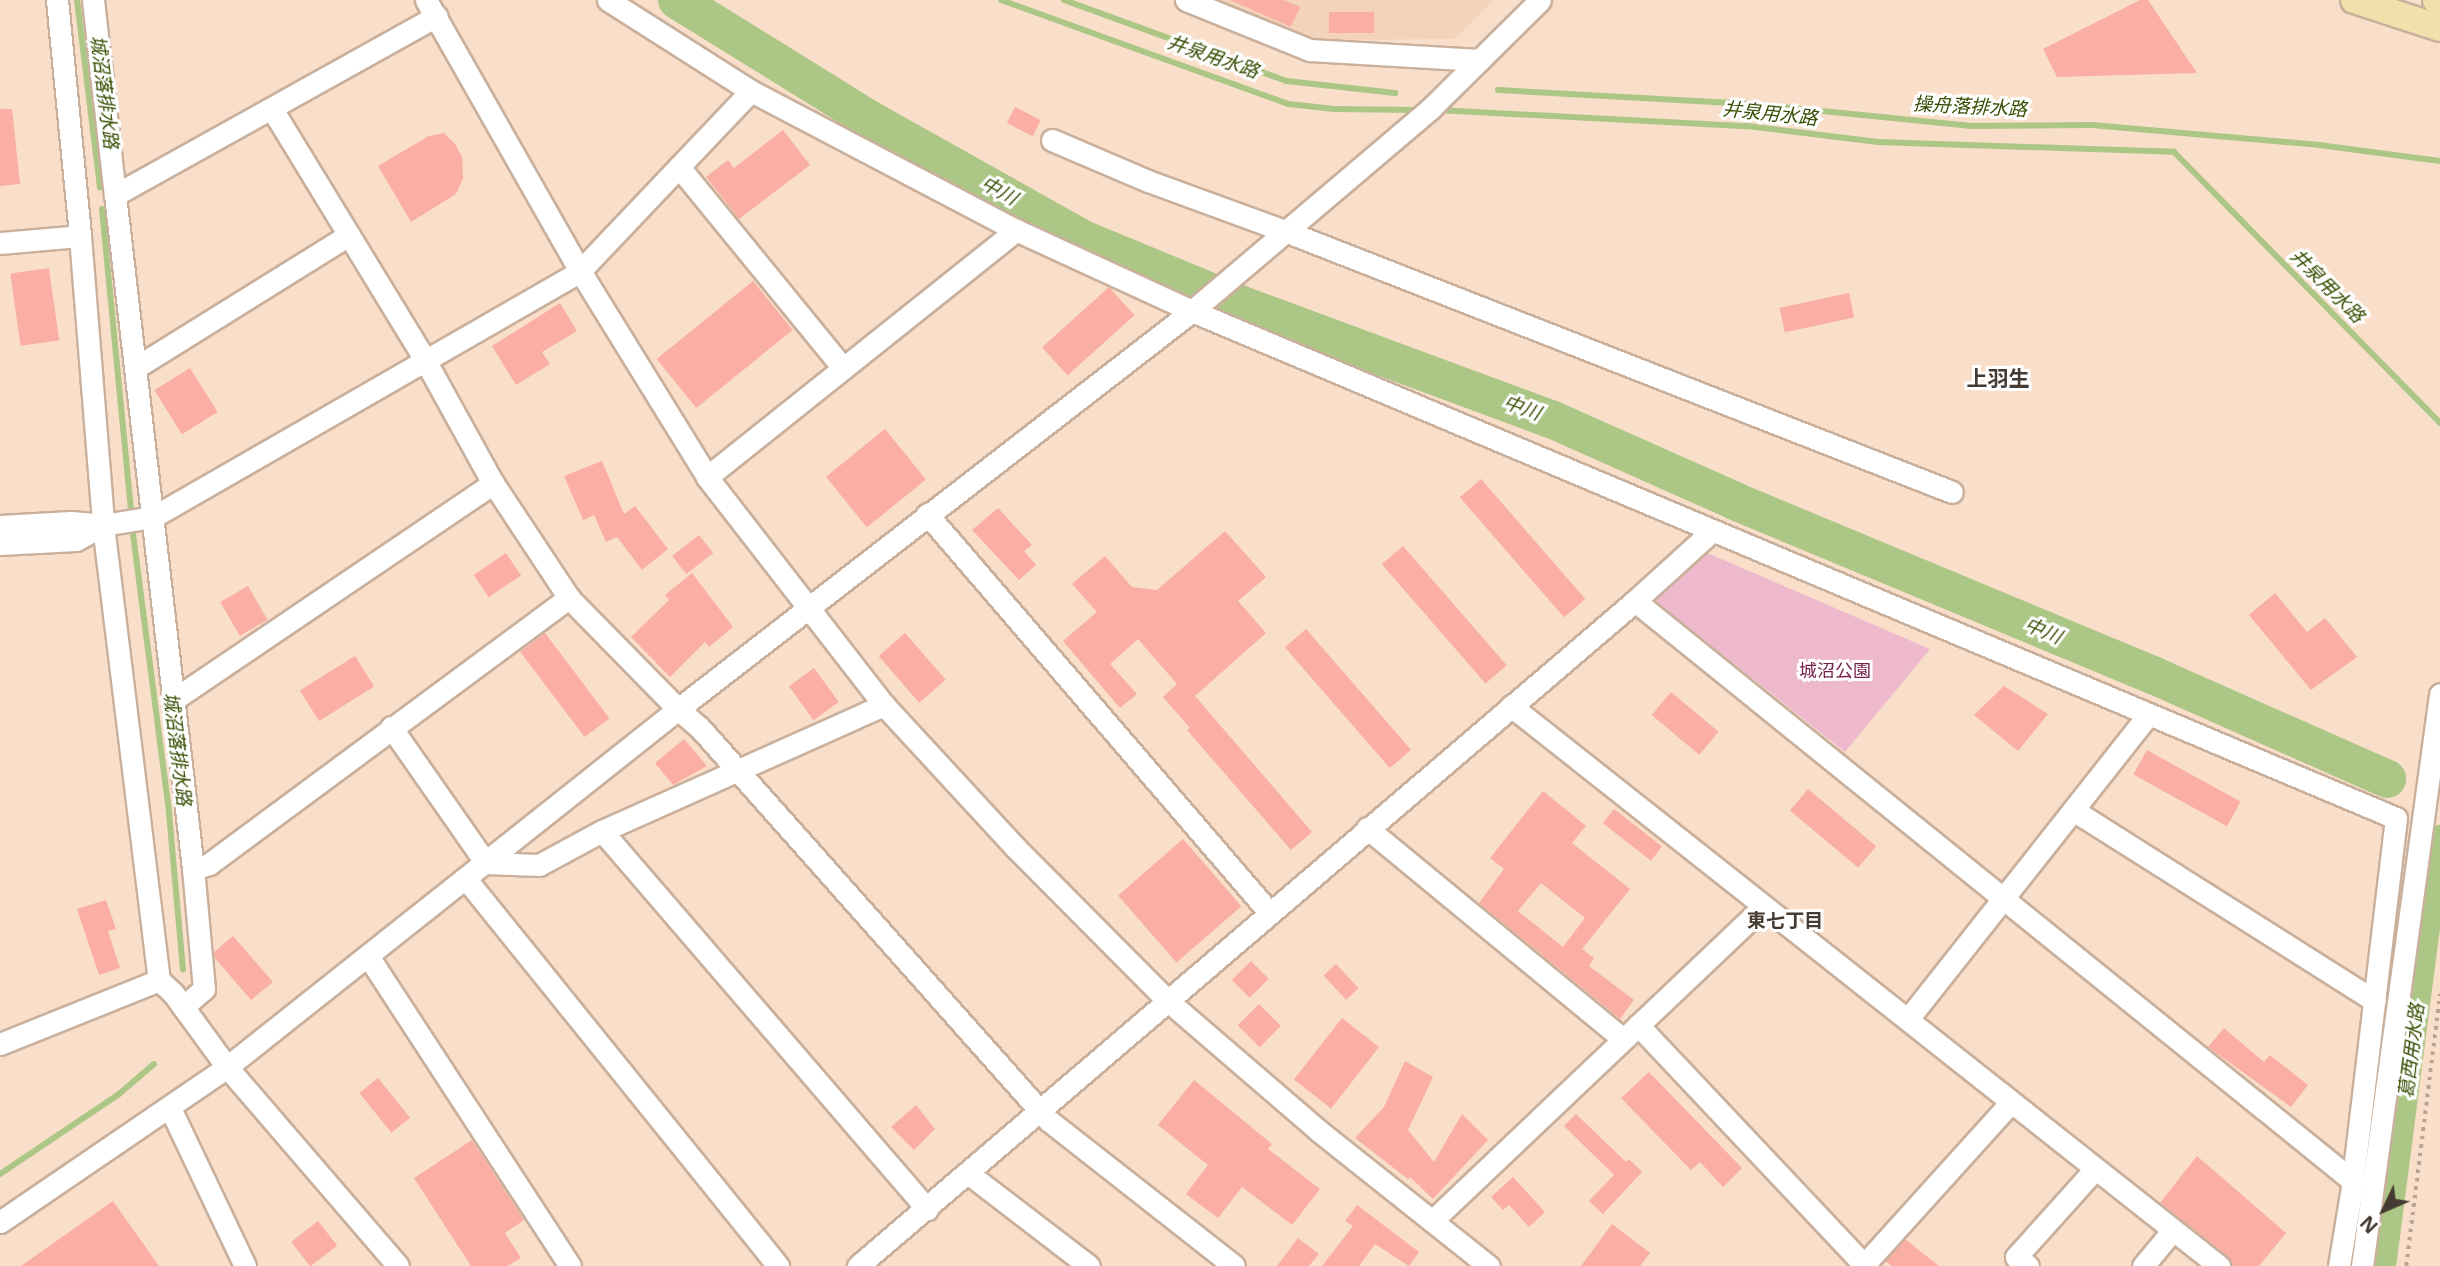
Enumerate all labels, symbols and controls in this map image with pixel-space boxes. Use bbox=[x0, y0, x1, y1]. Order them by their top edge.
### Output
water label: 井泉用水路 bbox=[1164, 31, 1262, 83]
water label: 城沼落排水路 bbox=[86, 34, 122, 150]
water label: 操舟落排水路 bbox=[1912, 93, 2028, 121]
water label: 井泉用水路 bbox=[1722, 98, 1818, 130]
water label: 中川 bbox=[977, 172, 1021, 210]
water label: 井泉用水路 bbox=[2285, 244, 2369, 328]
district label: 上羽生 bbox=[1967, 365, 2029, 391]
water label: 中川 bbox=[1500, 391, 1544, 425]
water label: 中川 bbox=[2021, 613, 2065, 649]
park label: 城沼公園 bbox=[1799, 659, 1871, 681]
water label: 城沼落排水路 bbox=[159, 691, 195, 807]
district label: 東七丁目 bbox=[1747, 910, 1823, 932]
water label: 葛西用水路 bbox=[2395, 1002, 2429, 1100]
north arrow bbox=[2349, 1175, 2419, 1245]
text: N bbox=[2354, 1210, 2384, 1239]

